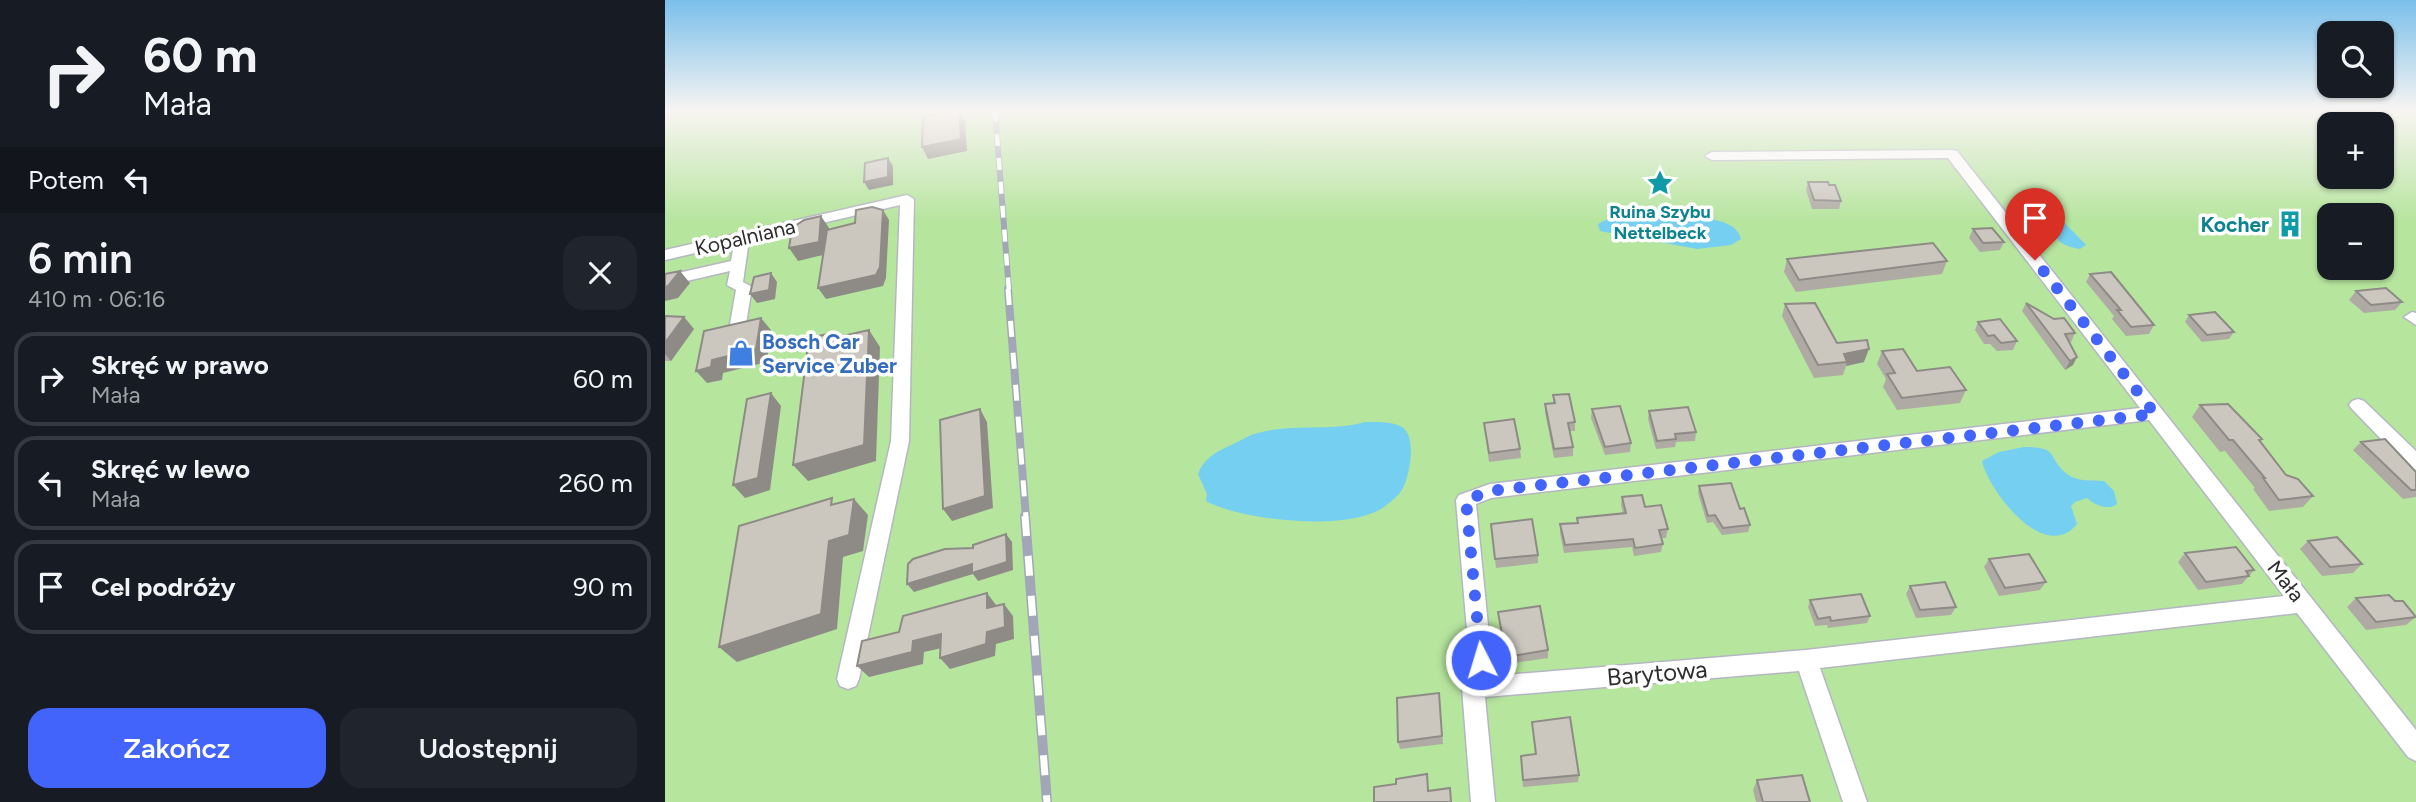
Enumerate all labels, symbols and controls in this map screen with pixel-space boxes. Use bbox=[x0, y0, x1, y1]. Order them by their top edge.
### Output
map controls bbox=[2317, 21, 2394, 280]
button: search bbox=[2317, 21, 2394, 98]
text: 60 m bbox=[143, 25, 258, 84]
icon: right bbox=[28, 28, 119, 119]
text: Mała bbox=[143, 85, 212, 123]
button: + bbox=[2317, 112, 2394, 189]
icon: left bbox=[118, 161, 156, 199]
text: Potem bbox=[28, 164, 104, 196]
place icon: Ruina Szybu Nettelbeck bbox=[1645, 168, 1675, 198]
pin bbox=[2005, 188, 2065, 260]
icon: arrive bbox=[2016, 199, 2054, 237]
place label: Ruina Szybu Nettelbeck bbox=[1609, 201, 1711, 244]
button: − bbox=[2317, 203, 2394, 280]
building icon: Kocher bbox=[2275, 209, 2305, 239]
place label: Kocher bbox=[2200, 212, 2269, 237]
street label: Kopalniana bbox=[692, 213, 798, 261]
text: 6 min bbox=[28, 233, 133, 284]
button: close bbox=[563, 236, 637, 310]
text: 410 m · 06:16 bbox=[28, 285, 165, 313]
place label: Bosch Car Service Zuber bbox=[762, 329, 897, 378]
shop icon: Bosch Car Service Zuber bbox=[726, 338, 756, 368]
text: Skręć w prawo bbox=[91, 349, 269, 381]
icon: right bbox=[32, 360, 70, 398]
text: 60 m bbox=[573, 363, 633, 395]
text: Mała bbox=[91, 381, 140, 409]
text: Skręć w lewo bbox=[91, 453, 250, 485]
icon: left bbox=[32, 464, 70, 502]
text: 260 m bbox=[559, 467, 633, 499]
text: Mała bbox=[91, 485, 140, 513]
street label: Mała bbox=[2262, 556, 2310, 606]
icon: arrive bbox=[32, 568, 70, 606]
text: Cel podróży bbox=[91, 571, 235, 603]
text: 90 m bbox=[573, 571, 633, 603]
position arrow bbox=[1444, 623, 1518, 697]
street label: Barytowa bbox=[1605, 654, 1709, 692]
button: Zakończ bbox=[28, 708, 326, 788]
button: Udostępnij bbox=[340, 708, 637, 788]

